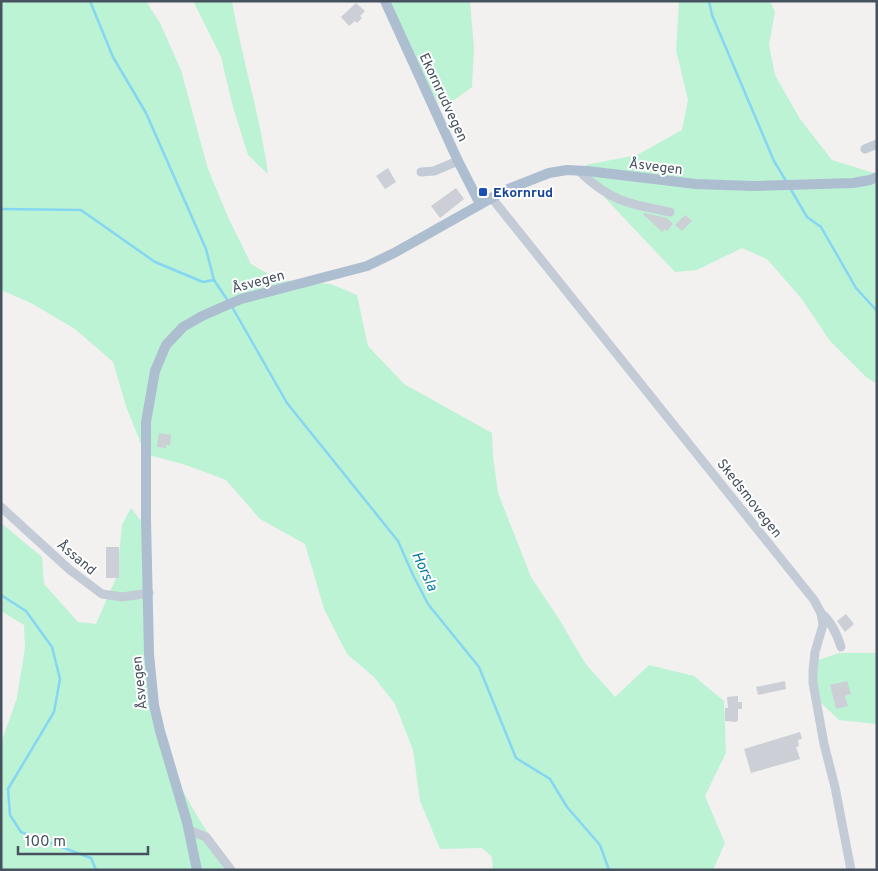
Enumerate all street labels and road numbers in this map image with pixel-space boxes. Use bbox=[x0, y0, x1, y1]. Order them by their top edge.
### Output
street label: Ekornrudvegen bbox=[415, 51, 471, 145]
street label: Åsvegen bbox=[628, 156, 684, 179]
street label: Åsvegen bbox=[230, 267, 287, 298]
street label: Skedsmovegen bbox=[713, 456, 785, 542]
street label: Åssand bbox=[53, 537, 99, 579]
street label: Åsvegen bbox=[129, 655, 152, 711]

